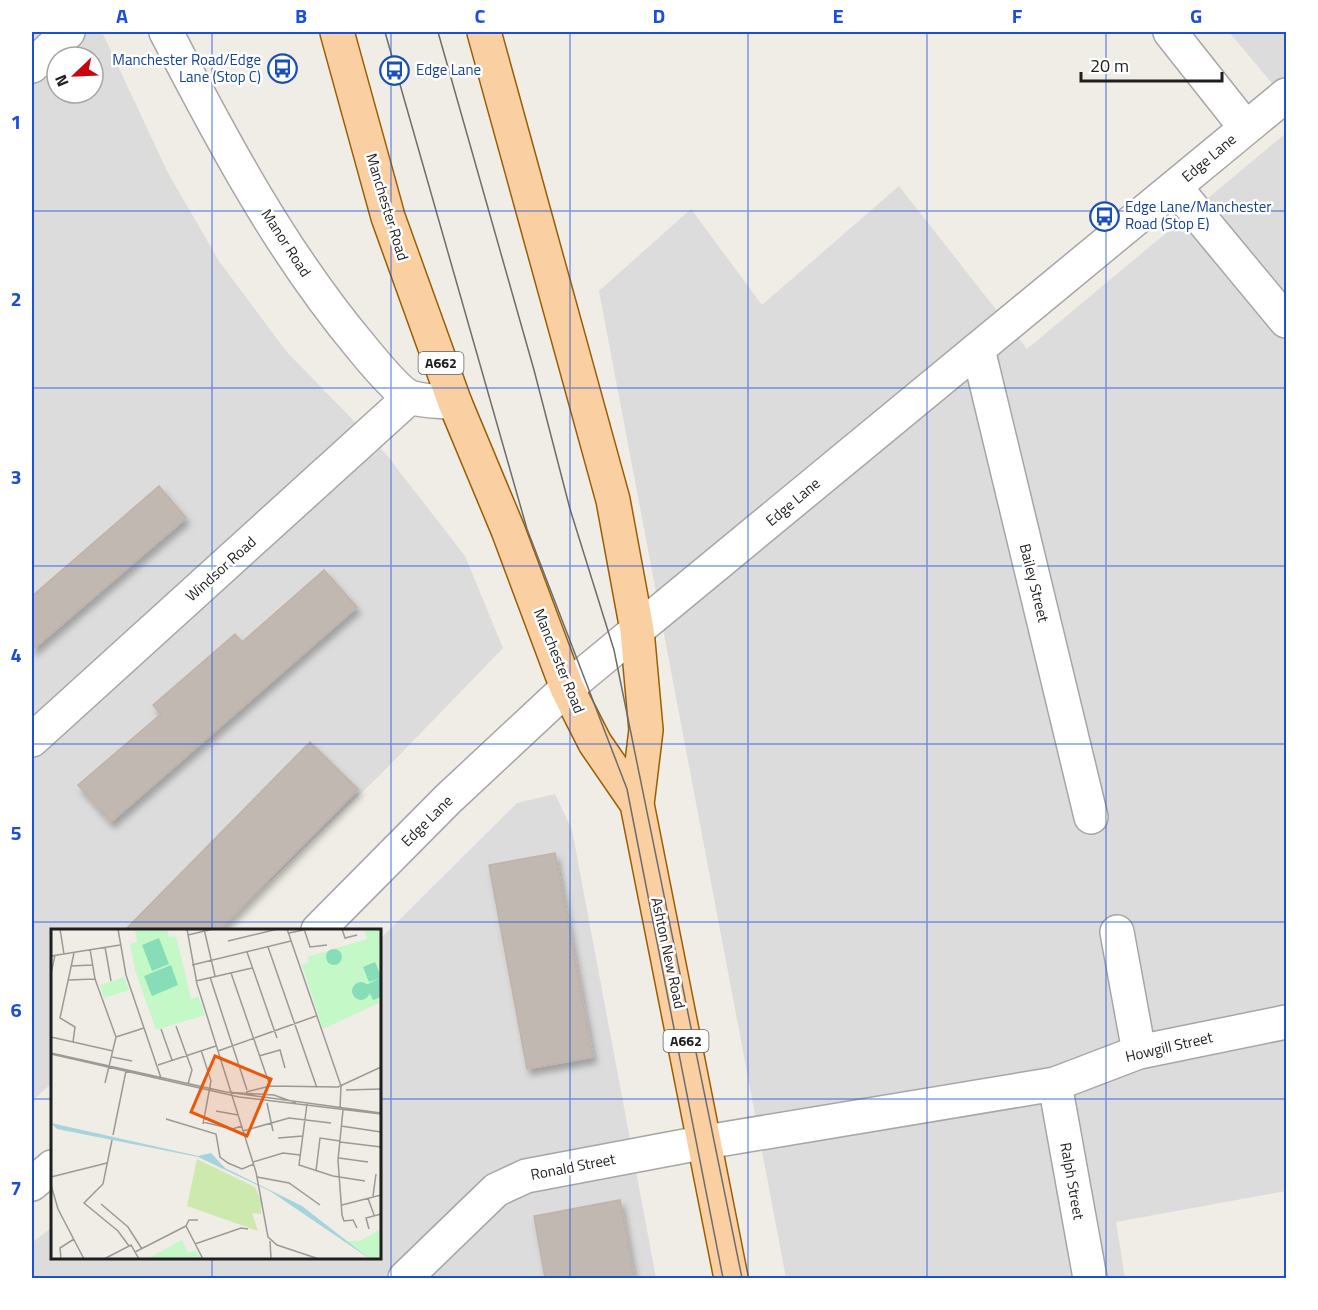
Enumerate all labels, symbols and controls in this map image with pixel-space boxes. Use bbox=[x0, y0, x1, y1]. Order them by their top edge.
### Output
text: A bbox=[116, 0, 128, 31]
text: B bbox=[295, 0, 307, 31]
text: C bbox=[475, 0, 486, 31]
text: D bbox=[653, 0, 665, 31]
text: E bbox=[832, 0, 844, 31]
text: F bbox=[1012, 0, 1023, 31]
text: G bbox=[1190, 0, 1202, 31]
north arrow bbox=[45, 45, 105, 105]
scale bar bbox=[1081, 45, 1222, 83]
place label: Manchester Road/Edge Lane (Stop C) bbox=[112, 48, 261, 88]
text: 20 m bbox=[1090, 52, 1129, 79]
bus stop icon: Manchester Road/Edge Lane (Stop C) bbox=[266, 53, 298, 85]
bus stop icon: Edge Lane bbox=[379, 54, 411, 86]
place label: Edge Lane bbox=[416, 58, 481, 81]
text: N bbox=[48, 71, 74, 91]
text: 1 bbox=[10, 106, 22, 137]
street label: Edge Lane bbox=[1176, 128, 1241, 187]
street label: Manchester Road bbox=[360, 150, 415, 263]
place label: Edge Lane/Manchester Road (Stop E) bbox=[1125, 195, 1272, 235]
bus stop icon: Edge Lane/Manchester Road (Stop E) bbox=[1088, 200, 1120, 232]
street label: Manor Road bbox=[256, 204, 317, 281]
text: 2 bbox=[10, 283, 22, 314]
road number: A662 bbox=[418, 352, 464, 374]
text: 3 bbox=[10, 461, 22, 492]
street label: Edge Lane bbox=[760, 472, 825, 531]
street label: Windsor Road bbox=[180, 530, 261, 607]
street label: Bailey Street bbox=[1014, 541, 1056, 625]
street label: Manchester Road bbox=[528, 605, 591, 717]
text: 4 bbox=[10, 639, 22, 670]
street label: Edge Lane bbox=[396, 790, 458, 852]
text: 5 bbox=[10, 817, 22, 848]
street label: Ashton New Road bbox=[645, 895, 692, 1011]
inset map bbox=[51, 929, 381, 1259]
text: 6 bbox=[10, 994, 22, 1025]
street label: Howgill Street bbox=[1123, 1025, 1216, 1068]
road number: A662 bbox=[664, 1030, 708, 1052]
street label: Ralph Street bbox=[1054, 1140, 1091, 1222]
street label: Ronald Street bbox=[529, 1147, 618, 1186]
text: 7 bbox=[10, 1172, 22, 1203]

